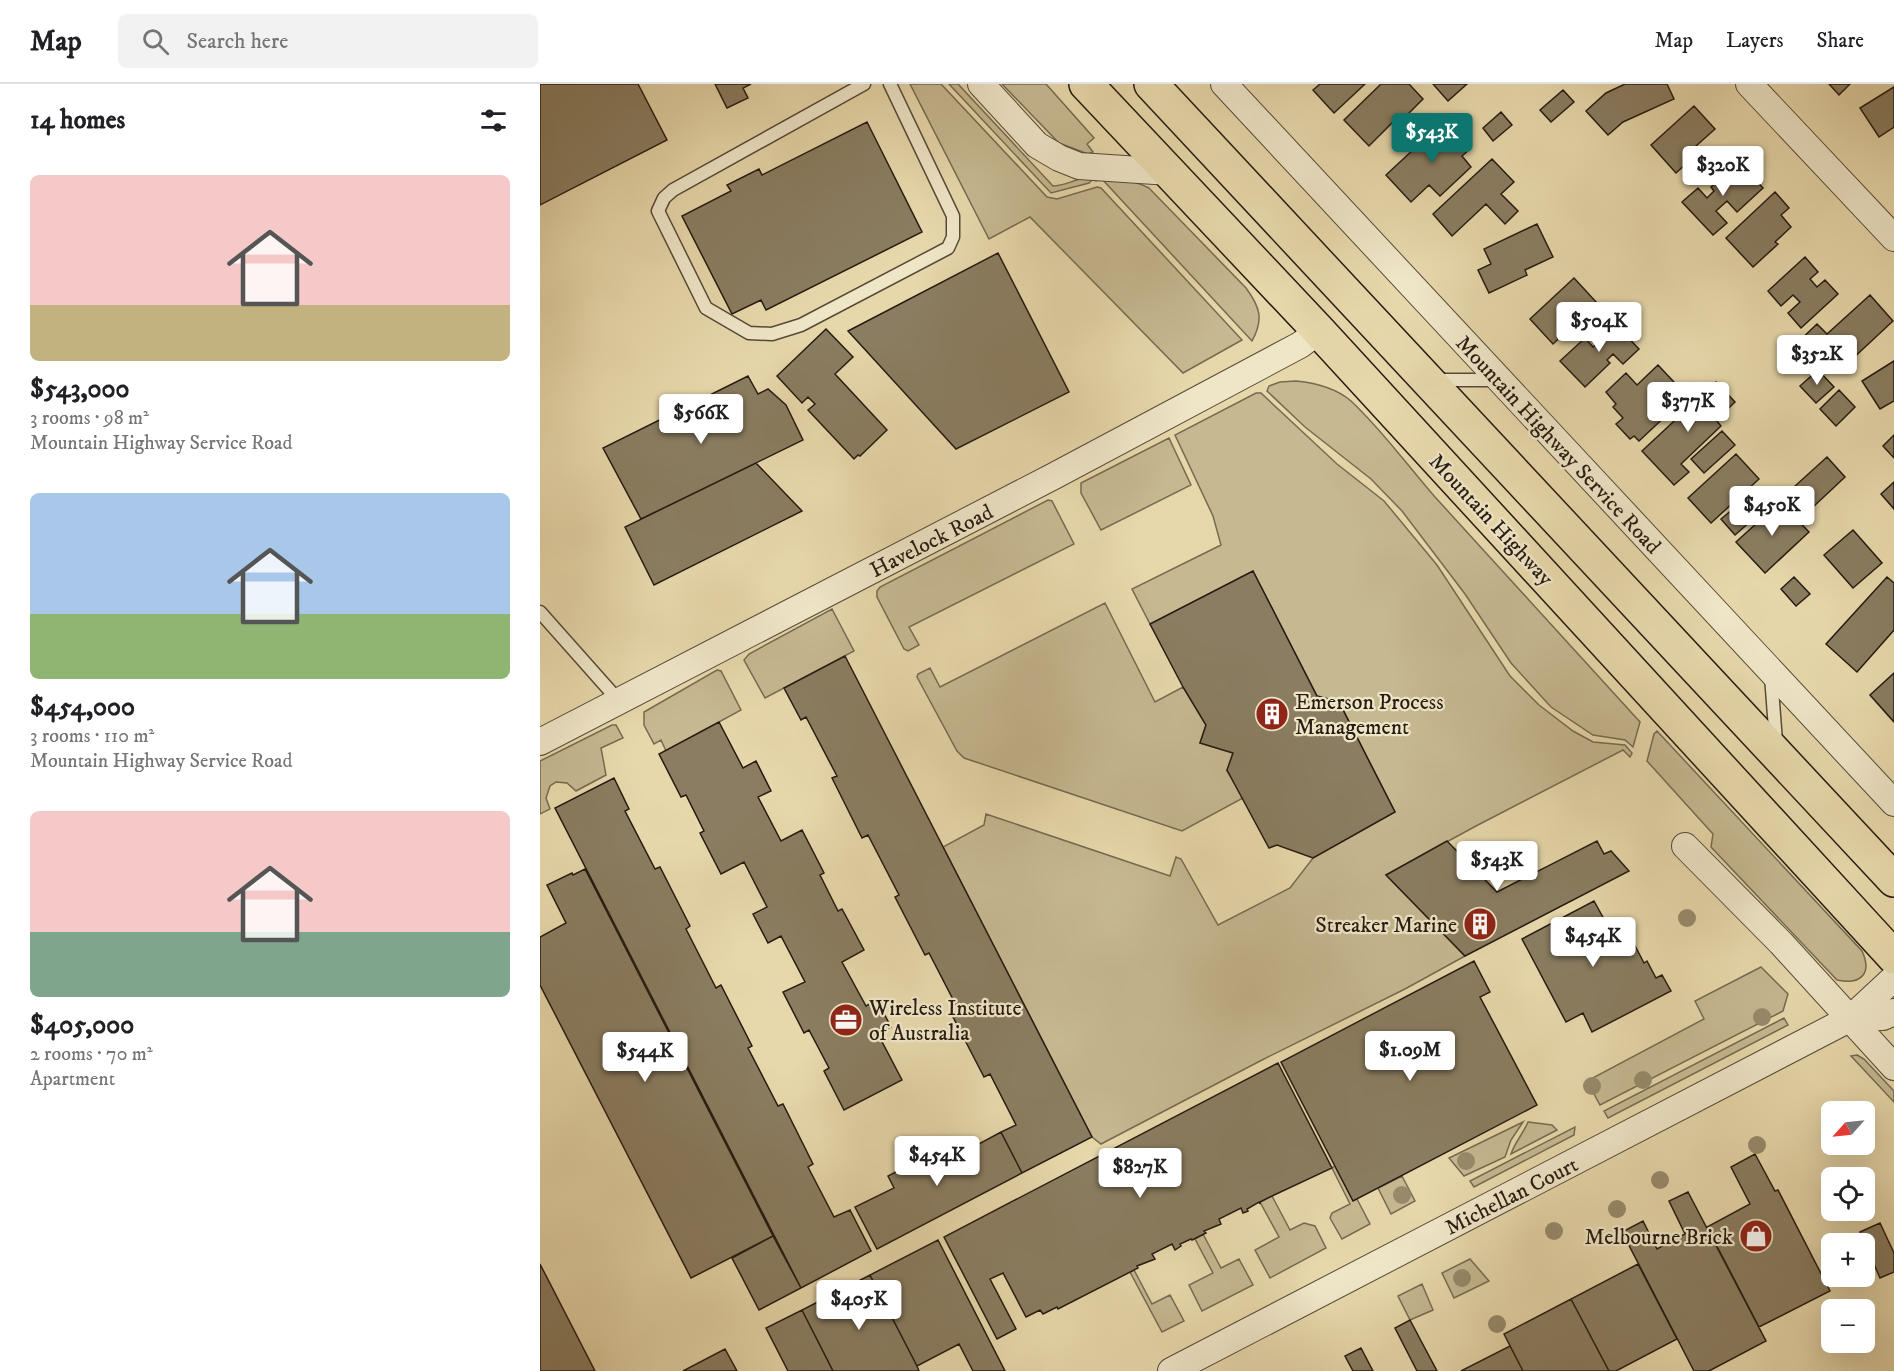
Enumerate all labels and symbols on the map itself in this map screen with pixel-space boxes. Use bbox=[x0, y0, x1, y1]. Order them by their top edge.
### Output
pin: $543K bbox=[1390, 113, 1474, 164]
pin: $320K bbox=[1681, 146, 1765, 197]
pin: $504K bbox=[1557, 302, 1641, 353]
street label: Mountain Highway Service Road bbox=[1451, 329, 1667, 559]
pin: $352K bbox=[1775, 335, 1859, 386]
pin: $377K bbox=[1646, 382, 1730, 433]
pin: $566K bbox=[659, 394, 743, 445]
street label: Mountain Highway bbox=[1424, 448, 1560, 590]
pin: $450K bbox=[1730, 486, 1814, 537]
street label: Havelock Road bbox=[866, 499, 998, 584]
place label: Emerson Process Management bbox=[1295, 689, 1444, 741]
building icon: Emerson Process Management bbox=[1254, 696, 1290, 732]
pin: $543K bbox=[1455, 841, 1539, 892]
building icon: Streaker Marine bbox=[1462, 906, 1498, 942]
place label: Streaker Marine bbox=[1315, 912, 1457, 939]
pin: $454K bbox=[1551, 917, 1635, 968]
place label: Wireless Institute of Australia bbox=[868, 995, 1022, 1047]
office icon: Wireless Institute of Australia bbox=[828, 1002, 864, 1038]
pin: $1.09M bbox=[1361, 1031, 1459, 1082]
pin: $544K bbox=[603, 1032, 687, 1083]
north arrow bbox=[1821, 1101, 1875, 1155]
pin: $454K bbox=[895, 1136, 979, 1187]
pin: $827K bbox=[1098, 1148, 1182, 1199]
street label: Michellan Court bbox=[1441, 1151, 1583, 1241]
shop icon: Melbourne Brick bbox=[1738, 1218, 1774, 1254]
place label: Melbourne Brick bbox=[1584, 1224, 1733, 1251]
pin: $405K bbox=[817, 1280, 901, 1331]

